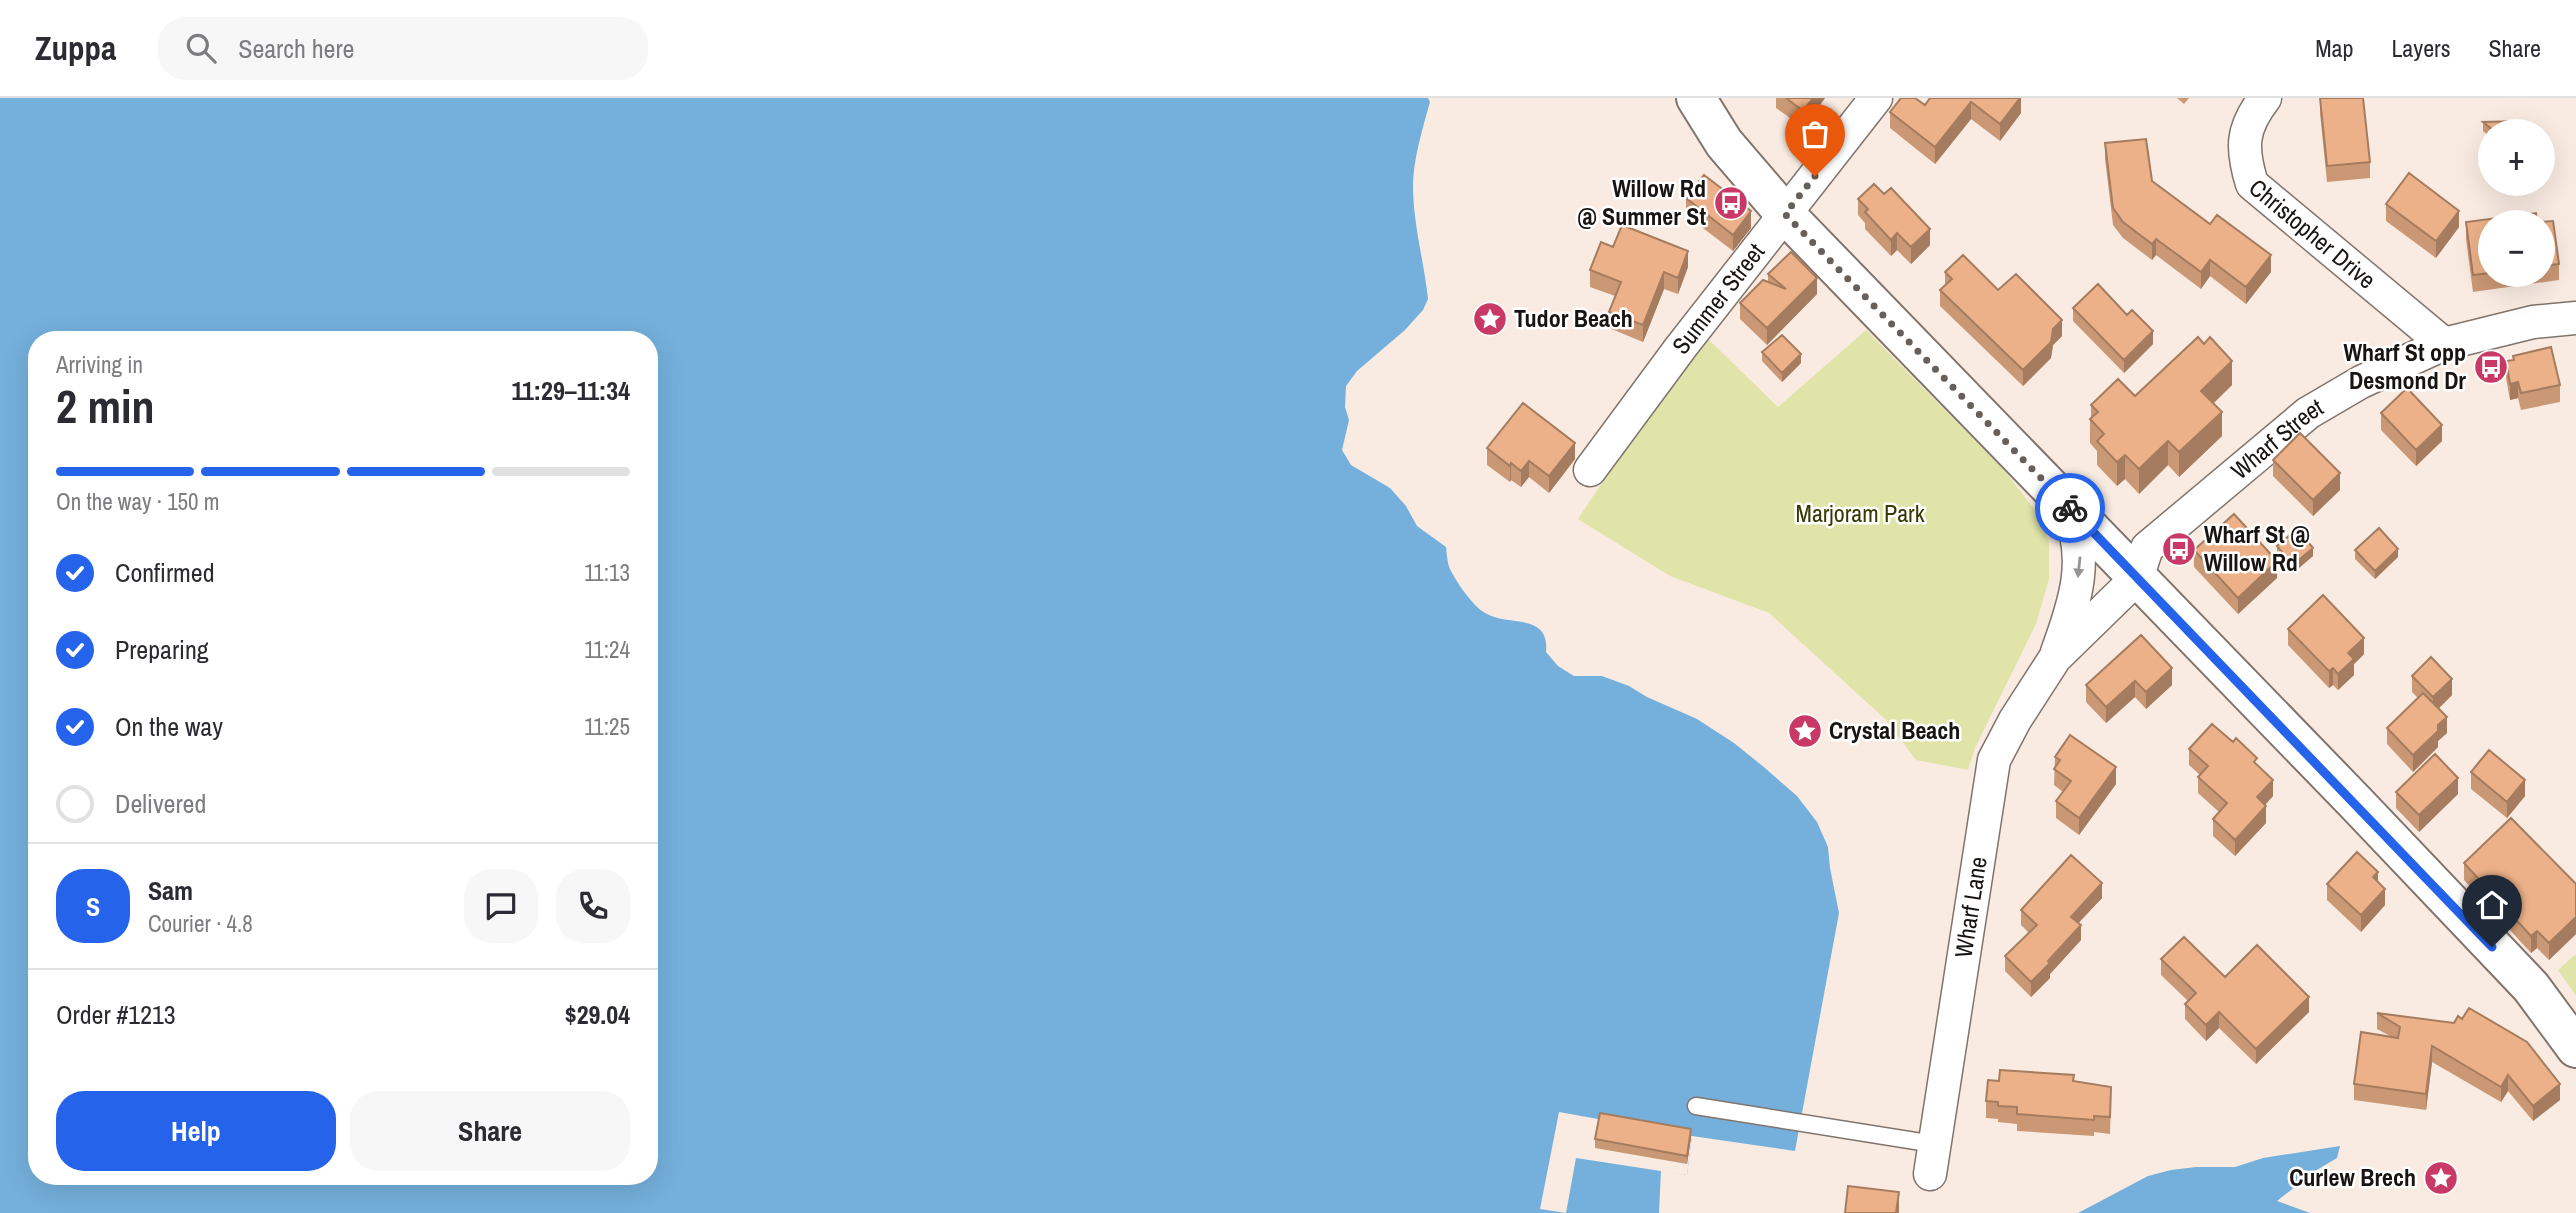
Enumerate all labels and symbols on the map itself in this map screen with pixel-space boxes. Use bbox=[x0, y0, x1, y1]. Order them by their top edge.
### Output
pin bbox=[1785, 104, 1845, 176]
street label: Christopher Drive bbox=[2243, 171, 2383, 295]
place label: Willow Rd @ Summer St bbox=[1577, 172, 1706, 232]
bus stop icon: Willow Rd @ Summer St bbox=[1712, 184, 1750, 222]
street label: Summer Street bbox=[1664, 236, 1772, 360]
place icon: Tudor Beach bbox=[1471, 300, 1509, 338]
place label: Tudor Beach bbox=[1514, 302, 1633, 334]
place label: Wharf St opp Desmond Dr bbox=[2344, 336, 2466, 396]
bus stop icon: Wharf St opp Desmond Dr bbox=[2472, 348, 2510, 386]
street label: Wharf Street bbox=[2224, 390, 2329, 486]
courier bbox=[2035, 473, 2105, 543]
park label: Marjoram Park bbox=[1795, 497, 1925, 529]
place label: Wharf St @ Willow Rd bbox=[2204, 518, 2310, 578]
bus stop icon: Wharf St @ Willow Rd bbox=[2160, 530, 2198, 568]
one-way arrow bbox=[2073, 557, 2084, 579]
place icon: Crystal Beach bbox=[1786, 712, 1824, 750]
place label: Crystal Beach bbox=[1829, 714, 1960, 746]
street label: Wharf Lane bbox=[1947, 854, 1994, 960]
pin bbox=[2462, 875, 2522, 947]
place icon: Curlew Brech bbox=[2422, 1159, 2460, 1197]
place label: Curlew Brech bbox=[2289, 1161, 2416, 1193]

